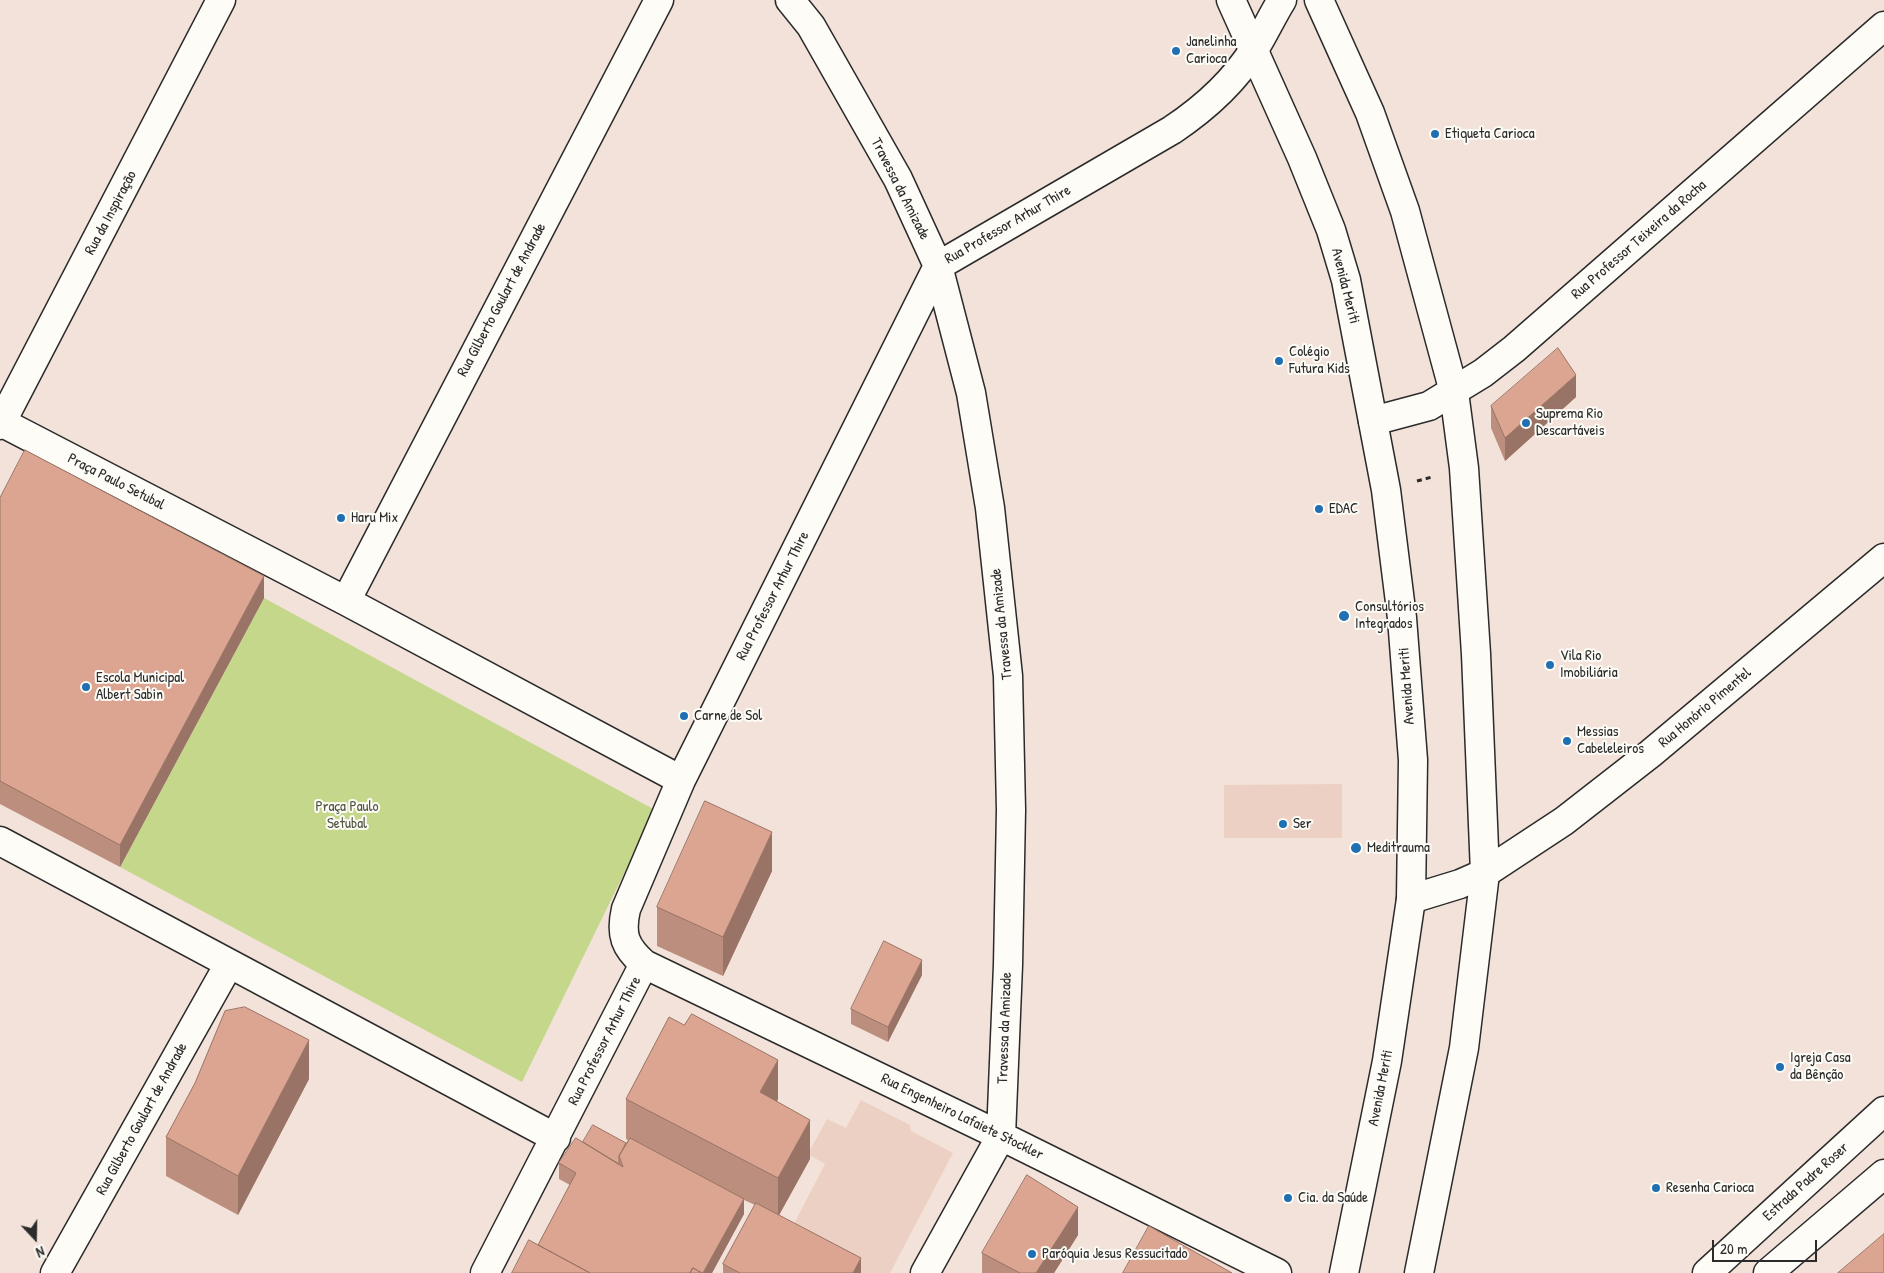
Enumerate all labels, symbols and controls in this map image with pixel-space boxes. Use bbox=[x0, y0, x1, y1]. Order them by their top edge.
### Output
place label: Janelinha Carioca bbox=[1186, 33, 1236, 68]
marker: Janelinha Carioca bbox=[1170, 45, 1182, 57]
place label: Etiqueta Carioca bbox=[1445, 125, 1535, 143]
marker: Etiqueta Carioca bbox=[1429, 128, 1441, 140]
street label: Travessa da Amizade bbox=[867, 135, 933, 243]
street label: Rua da Inspiração bbox=[81, 168, 141, 258]
street label: Rua Professor Teixeira da Rocha bbox=[1568, 176, 1710, 304]
street label: Rua Professor Arhur Thire bbox=[942, 182, 1074, 268]
street label: Rua Gilberto Goulart de Andrade bbox=[454, 220, 550, 380]
street label: Avenida Meriti bbox=[1327, 246, 1363, 326]
place label: Colégio Futura Kids bbox=[1289, 343, 1350, 378]
marker: Colégio Futura Kids bbox=[1273, 355, 1285, 367]
place label: Suprema Rio Descartáveis bbox=[1536, 405, 1604, 440]
marker: Suprema Rio Descartáveis bbox=[1520, 417, 1532, 429]
street label: Praça Paulo Setubal bbox=[64, 450, 168, 514]
place label: EDAC bbox=[1329, 500, 1358, 518]
marker: EDAC bbox=[1313, 503, 1325, 515]
place label: Haru Mix bbox=[351, 509, 398, 527]
marker: Haru Mix bbox=[335, 512, 347, 524]
street label: Rua Professor Arhur Thire bbox=[733, 528, 813, 664]
street label: Travessa da Amizade bbox=[987, 568, 1017, 680]
place label: Consultórios Integrados bbox=[1355, 598, 1424, 633]
marker: Consultórios Integrados bbox=[1337, 609, 1351, 623]
street label: Avenida Meriti bbox=[1395, 647, 1419, 725]
place label: Vila Rio Imobiliária bbox=[1560, 647, 1618, 682]
marker: Vila Rio Imobiliária bbox=[1544, 659, 1556, 671]
street label: Rua Honório Pimentel bbox=[1655, 664, 1755, 752]
place label: Escola Municipal Albert Sabin bbox=[96, 669, 184, 704]
marker: Escola Municipal Albert Sabin bbox=[80, 681, 92, 693]
place label: Carne de Sol bbox=[694, 707, 762, 725]
marker: Carne de Sol bbox=[678, 710, 690, 722]
place label: Messias Cabeleleiros bbox=[1577, 723, 1644, 758]
marker: Messias Cabeleleiros bbox=[1561, 735, 1573, 747]
park label: Praça Paulo Setubal bbox=[315, 798, 379, 833]
place label: Ser bbox=[1293, 815, 1312, 833]
marker: Ser bbox=[1277, 818, 1289, 830]
place label: Meditrauma bbox=[1367, 839, 1430, 857]
marker: Meditrauma bbox=[1349, 841, 1363, 855]
street label: Travessa da Amizade bbox=[994, 972, 1016, 1084]
street label: Rua Professor Arhur Thire bbox=[565, 973, 645, 1109]
street label: Rua Gilberto Goulart de Andrade bbox=[93, 1040, 191, 1198]
street label: Avenida Meriti bbox=[1365, 1048, 1397, 1128]
place label: Igreja Casa da Bênção bbox=[1790, 1049, 1851, 1084]
marker: Igreja Casa da Bênção bbox=[1774, 1061, 1786, 1073]
street label: Rua Engenheiro Lafaiete Stockler bbox=[878, 1070, 1046, 1164]
street label: Estrada Padre Roser bbox=[1760, 1139, 1852, 1225]
place label: Resenha Carioca bbox=[1666, 1179, 1754, 1197]
marker: Resenha Carioca bbox=[1650, 1182, 1662, 1194]
place label: Cia. da Saúde bbox=[1298, 1189, 1368, 1207]
marker: Cia. da Saúde bbox=[1282, 1192, 1294, 1204]
north arrow bbox=[10, 1213, 60, 1263]
scale bar bbox=[1714, 1230, 1819, 1262]
text: 20 m bbox=[1720, 1238, 1747, 1259]
text: N bbox=[34, 1242, 47, 1263]
place label: Paróquia Jesus Ressucitado bbox=[1042, 1245, 1188, 1263]
marker: Paróquia Jesus Ressucitado bbox=[1026, 1248, 1038, 1260]

